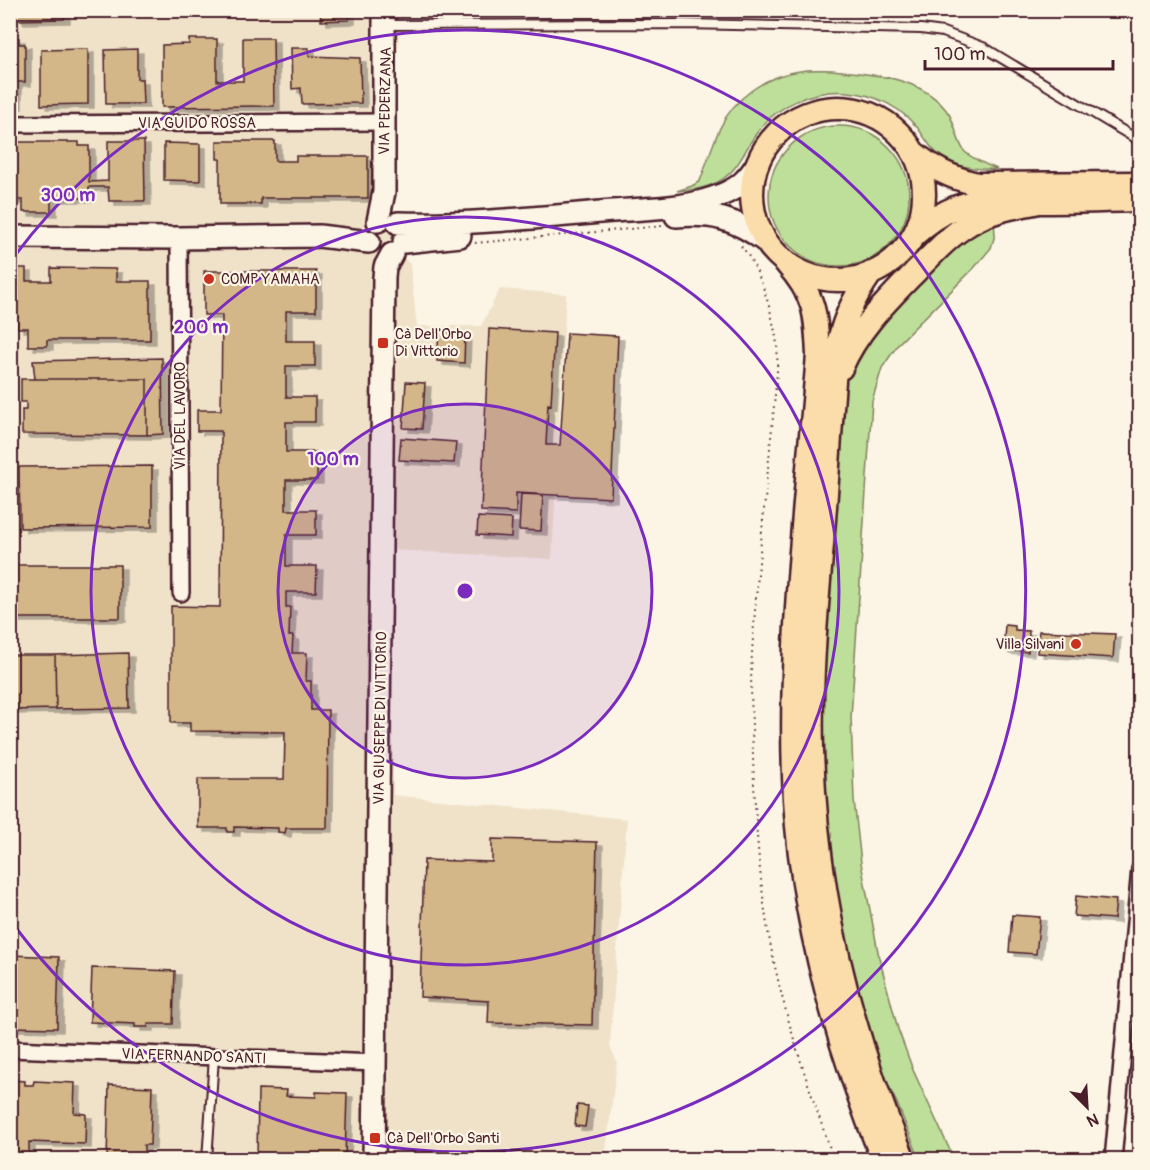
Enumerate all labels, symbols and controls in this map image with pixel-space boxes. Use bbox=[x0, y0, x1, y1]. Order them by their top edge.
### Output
scale bar bbox=[925, 33, 1112, 71]
text: 100 m bbox=[934, 43, 986, 66]
street label: VIA PEDERZANA bbox=[375, 47, 396, 155]
street label: VIA GUIDO ROSSA bbox=[138, 114, 256, 133]
text: 300 m bbox=[41, 184, 95, 207]
place label: COMP YAMAHA bbox=[221, 270, 320, 289]
marker: COMP YAMAHA bbox=[202, 272, 216, 286]
text: 200 m bbox=[174, 316, 228, 339]
place label: Cà Dell'Orbo Di Vittorio bbox=[395, 325, 472, 361]
marker: Cà Dell'Orbo Di Vittorio bbox=[376, 336, 390, 350]
street label: VIA DEL LAVORO bbox=[171, 362, 190, 470]
text: 100 m bbox=[307, 448, 359, 471]
centre of rings bbox=[455, 581, 475, 601]
street label: VIA GIUSEPPE DI VITTORIO bbox=[369, 631, 392, 805]
place label: Villa Silvani bbox=[996, 635, 1064, 654]
marker: Villa Silvani bbox=[1069, 637, 1083, 651]
street label: VIA FERNANDO SANTI bbox=[121, 1044, 267, 1069]
north arrow bbox=[1057, 1077, 1117, 1137]
text: N bbox=[1084, 1108, 1102, 1131]
place label: Cà Dell'Orbo Santi bbox=[387, 1129, 499, 1148]
marker: Cà Dell'Orbo Santi bbox=[368, 1131, 382, 1145]

